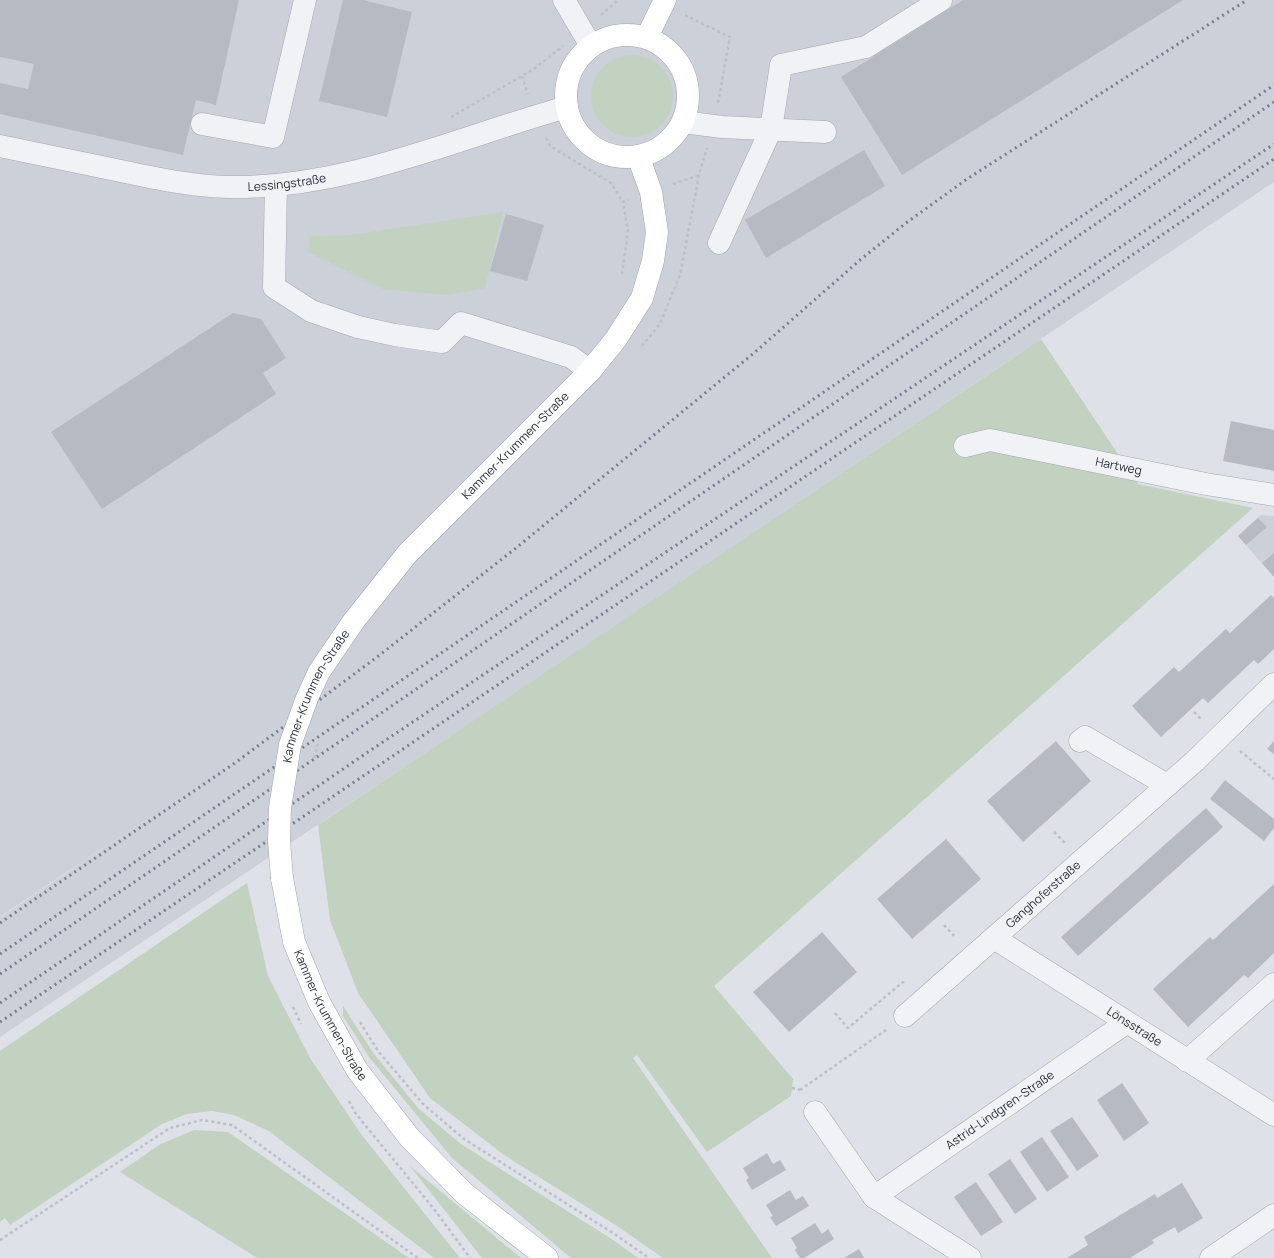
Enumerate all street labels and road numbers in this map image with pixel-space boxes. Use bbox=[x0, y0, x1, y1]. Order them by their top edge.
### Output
street label: Lessingstraße bbox=[247, 169, 327, 195]
street label: Kammer-Krummen-Straße bbox=[457, 388, 572, 503]
street label: Hartweg bbox=[1094, 453, 1144, 479]
street label: Kammer-Krummen-Straße bbox=[278, 626, 353, 764]
street label: Ganghoferstraße bbox=[1002, 856, 1084, 932]
street label: Kammer-Krummen-Straße bbox=[290, 947, 371, 1084]
street label: Lönsstraße bbox=[1104, 1002, 1166, 1050]
street label: Astrid-Lindgren-Straße bbox=[942, 1066, 1057, 1153]

